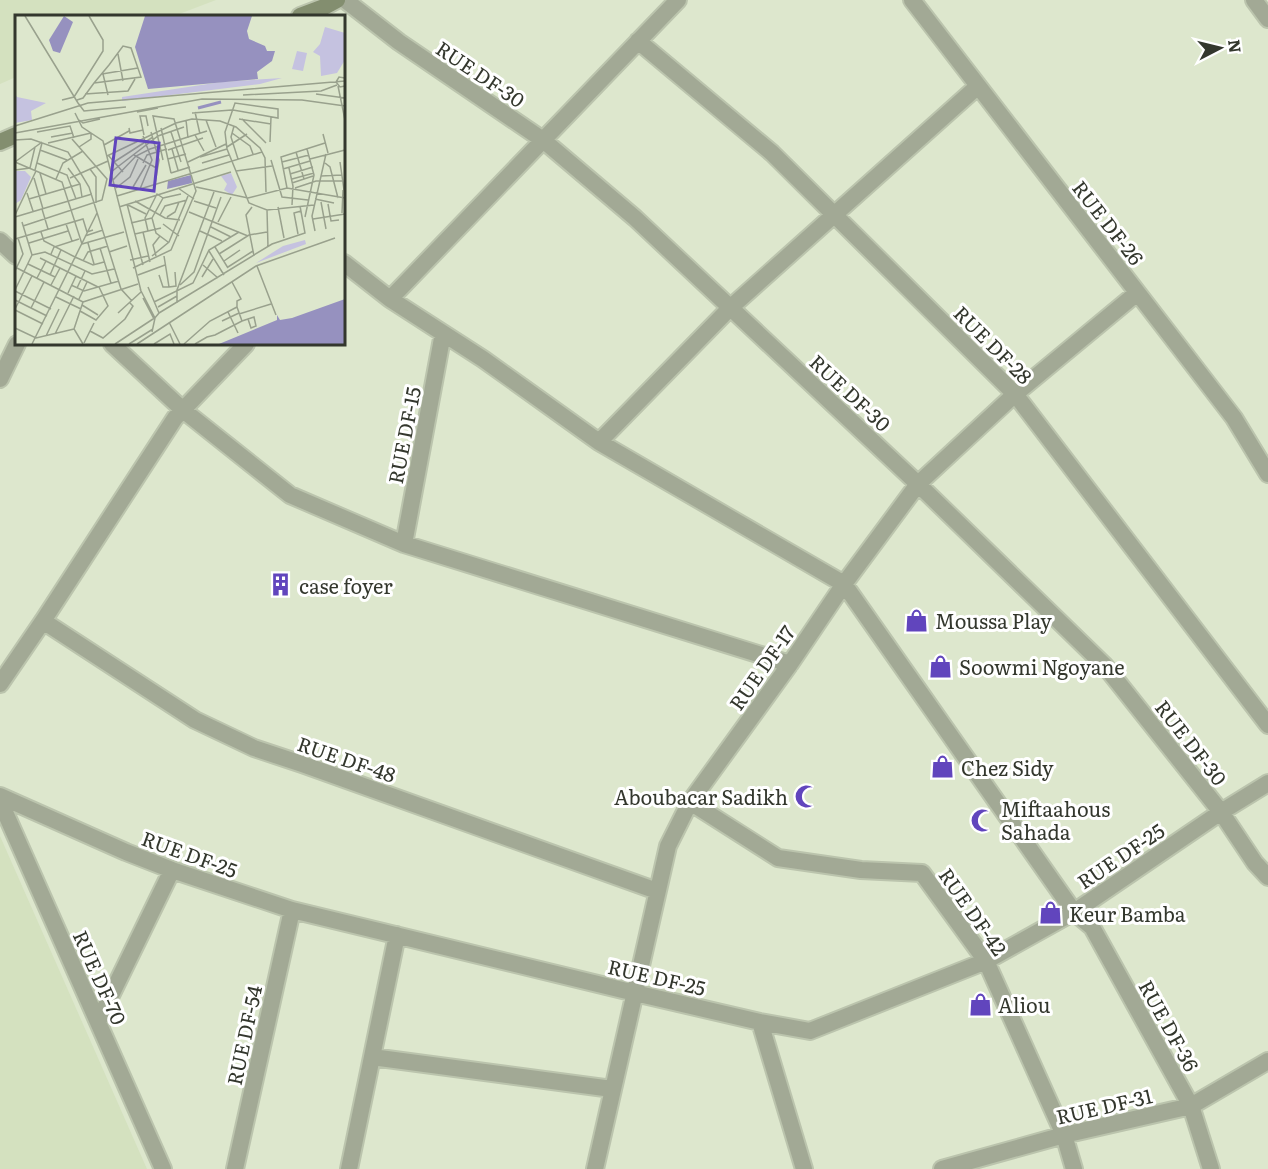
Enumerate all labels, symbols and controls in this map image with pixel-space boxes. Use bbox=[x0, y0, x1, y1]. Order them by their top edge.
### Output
inset map bbox=[15, 15, 345, 345]
north arrow bbox=[1190, 18, 1250, 78]
street label: RUE DF-30 bbox=[431, 32, 531, 114]
text: N bbox=[1223, 38, 1249, 54]
street label: RUE DF-26 bbox=[1066, 173, 1152, 271]
street label: RUE DF-28 bbox=[948, 298, 1040, 390]
street label: RUE DF-30 bbox=[804, 346, 898, 438]
street label: RUE DF-15 bbox=[379, 384, 427, 486]
place label: case foyer bbox=[299, 570, 393, 600]
building icon: case foyer bbox=[268, 572, 294, 598]
place label: Moussa Play bbox=[935, 605, 1052, 635]
shop icon: Moussa Play bbox=[904, 607, 930, 633]
street label: RUE DF-17 bbox=[721, 618, 801, 716]
place label: Soowmi Ngoyane bbox=[959, 651, 1125, 681]
shop icon: Soowmi Ngoyane bbox=[928, 653, 954, 679]
street label: RUE DF-30 bbox=[1149, 693, 1235, 791]
street label: RUE DF-48 bbox=[294, 727, 400, 789]
place label: Chez Sidy bbox=[961, 752, 1054, 782]
shop icon: Chez Sidy bbox=[930, 754, 956, 780]
place label: Aboubacar Sadikh bbox=[614, 781, 788, 811]
mosque icon: Aboubacar Sadikh bbox=[793, 783, 819, 809]
place label: Miftaahous Sahada bbox=[1001, 793, 1110, 846]
mosque icon: Miftaahous Sahada bbox=[970, 807, 996, 833]
street label: RUE DF-25 bbox=[1070, 815, 1170, 895]
street label: RUE DF-25 bbox=[138, 822, 242, 884]
street label: RUE DF-42 bbox=[933, 861, 1015, 961]
place label: Keur Bamba bbox=[1069, 898, 1186, 928]
shop icon: Keur Bamba bbox=[1038, 900, 1064, 926]
street label: RUE DF-70 bbox=[67, 925, 135, 1029]
street label: RUE DF-25 bbox=[605, 950, 709, 1002]
street label: RUE DF-36 bbox=[1133, 974, 1208, 1076]
street label: RUE DF-54 bbox=[218, 982, 268, 1088]
place label: Aliou bbox=[998, 989, 1051, 1019]
shop icon: Aliou bbox=[967, 991, 993, 1017]
street label: RUE DF-31 bbox=[1053, 1079, 1155, 1131]

